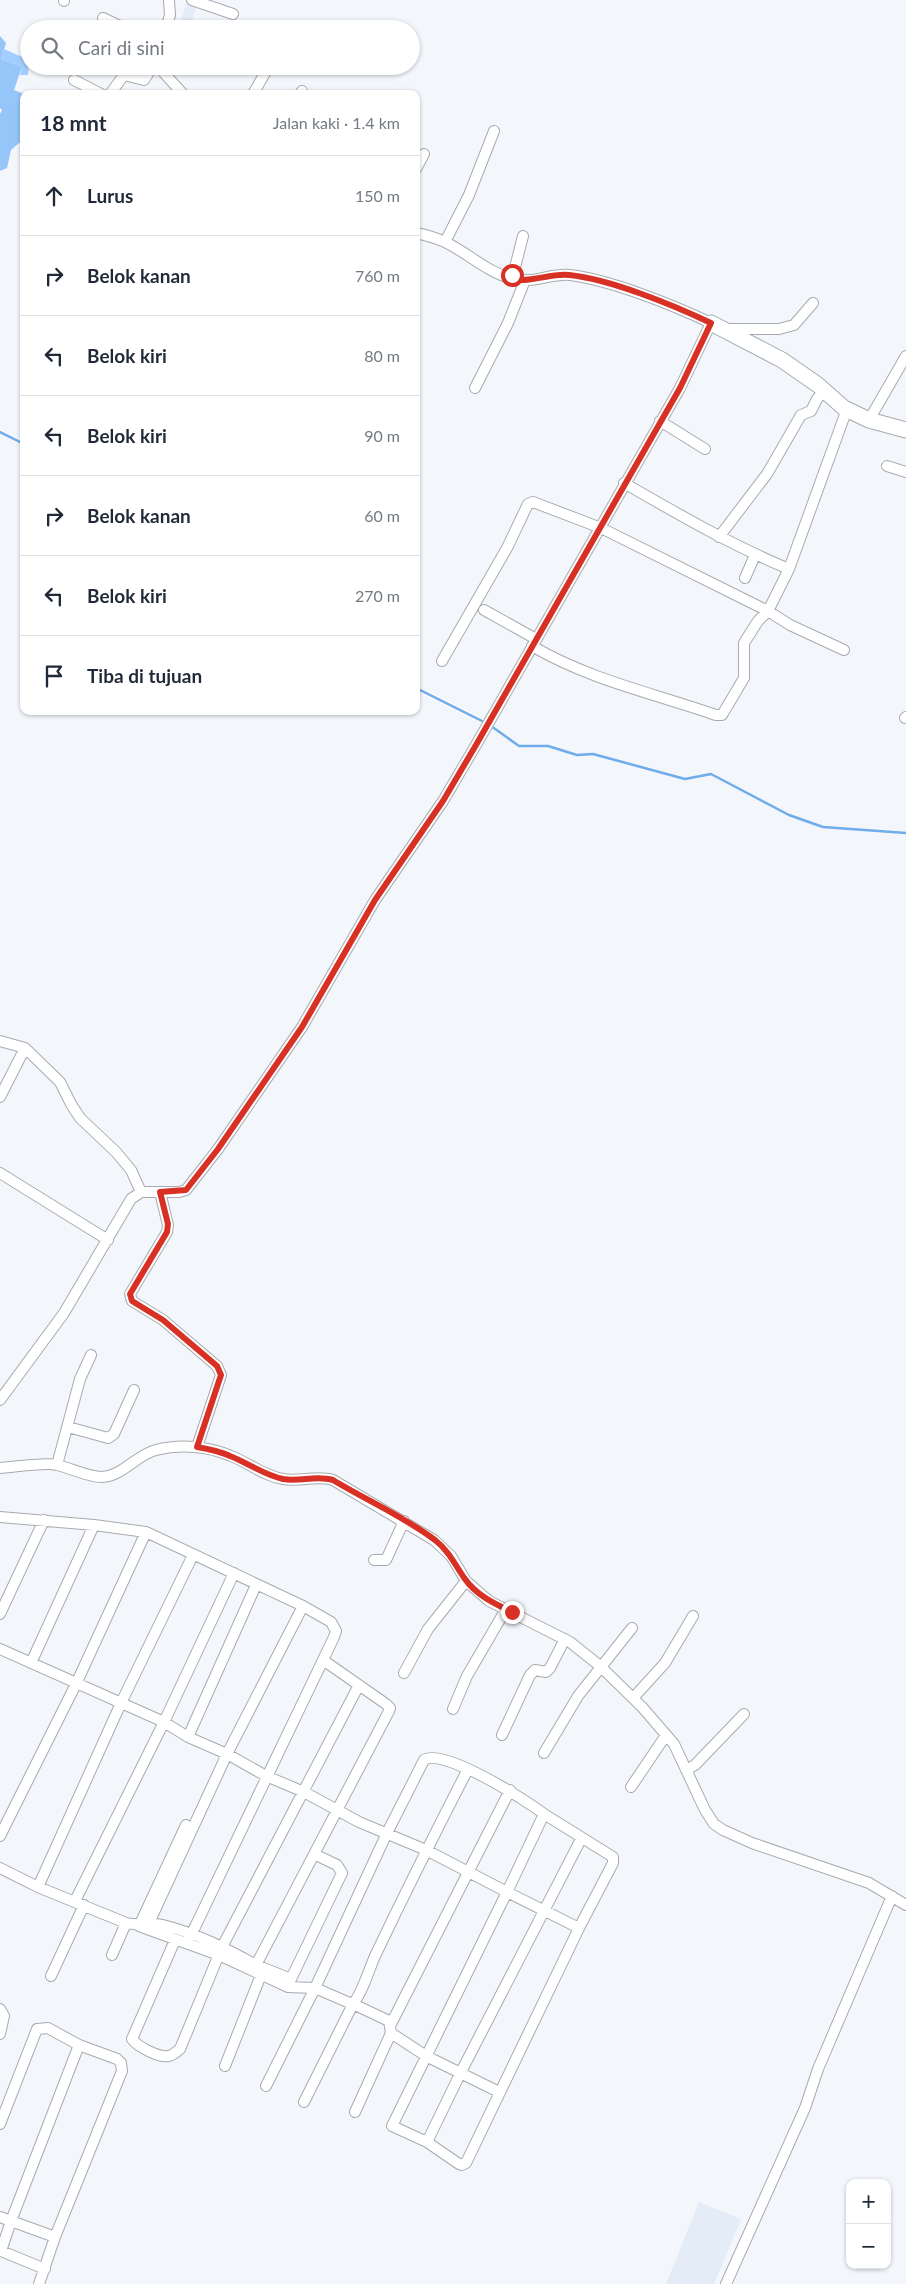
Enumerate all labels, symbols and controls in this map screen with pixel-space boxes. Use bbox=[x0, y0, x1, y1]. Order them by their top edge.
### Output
search box bbox=[20, 20, 420, 75]
icon: search bbox=[38, 34, 66, 62]
text: Cari di sini bbox=[78, 36, 165, 59]
text: 18 mnt bbox=[40, 110, 107, 135]
text: Jalan kaki · 1.4 km bbox=[273, 113, 400, 132]
icon: ahead bbox=[40, 182, 68, 210]
text: Lurus bbox=[87, 184, 133, 207]
text: 150 m bbox=[355, 186, 400, 205]
icon: right bbox=[40, 262, 68, 290]
text: Belok kanan bbox=[87, 264, 191, 287]
route start bbox=[501, 264, 524, 287]
text: 760 m bbox=[355, 266, 400, 285]
icon: left bbox=[40, 342, 68, 370]
text: Belok kiri bbox=[87, 344, 167, 367]
text: 80 m bbox=[364, 346, 400, 365]
icon: left bbox=[40, 422, 68, 450]
text: Belok kiri bbox=[87, 424, 167, 447]
text: 90 m bbox=[364, 426, 400, 445]
icon: right bbox=[40, 502, 68, 530]
text: Belok kanan bbox=[87, 504, 191, 527]
text: 60 m bbox=[364, 506, 400, 525]
icon: left bbox=[40, 582, 68, 610]
text: Belok kiri bbox=[87, 584, 167, 607]
text: 270 m bbox=[355, 586, 400, 605]
icon: arrive bbox=[40, 662, 68, 690]
text: Tiba di tujuan bbox=[87, 664, 202, 687]
route end bbox=[501, 1601, 524, 1624]
map controls bbox=[846, 2179, 891, 2269]
button: + bbox=[846, 2179, 891, 2224]
button: − bbox=[846, 2224, 891, 2269]

